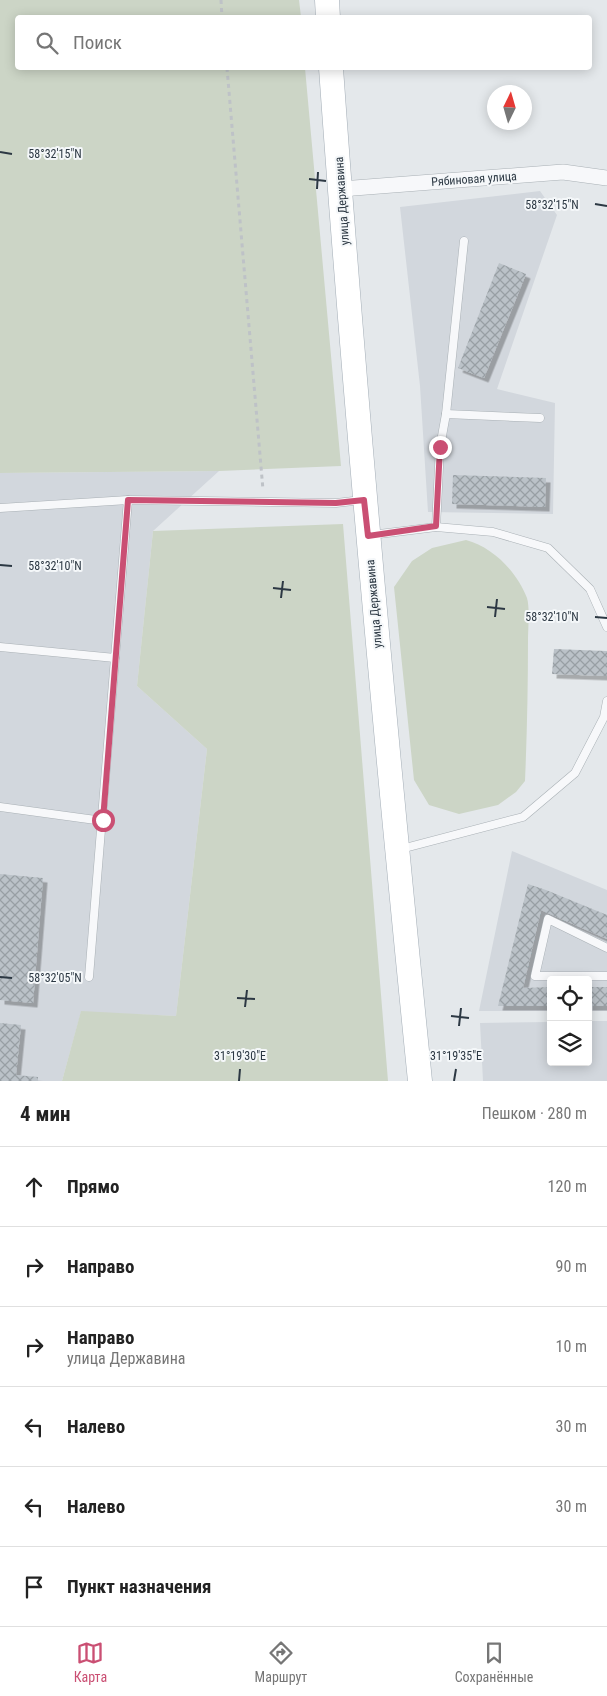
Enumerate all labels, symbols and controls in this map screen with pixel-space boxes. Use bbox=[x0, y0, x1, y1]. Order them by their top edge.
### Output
search box bbox=[15, 15, 592, 70]
icon: search bbox=[33, 29, 61, 57]
text: Поиск bbox=[73, 31, 122, 54]
north arrow bbox=[487, 85, 532, 130]
text: 58°32'15"N bbox=[28, 147, 82, 161]
street label: улица Державина bbox=[332, 156, 352, 246]
street label: Рябиновая улица bbox=[431, 169, 518, 189]
text: 58°32'15"N bbox=[525, 198, 579, 212]
route end bbox=[429, 436, 452, 459]
text: 58°32'10"N bbox=[28, 559, 82, 573]
street label: улица Державина bbox=[363, 559, 385, 649]
text: 58°32'10"N bbox=[525, 610, 579, 624]
route start bbox=[92, 809, 115, 832]
text: 58°32'05"N bbox=[28, 971, 82, 985]
map controls bbox=[547, 976, 592, 1066]
button: locate bbox=[547, 976, 592, 1021]
button: layers bbox=[547, 1021, 592, 1066]
text: 31°19'30"E bbox=[214, 1049, 266, 1063]
text: 31°19'35"E bbox=[430, 1049, 482, 1063]
text: 4 мин bbox=[20, 1102, 70, 1126]
text: Пешком · 280 m bbox=[482, 1104, 587, 1123]
icon: ahead bbox=[20, 1173, 48, 1201]
text: Прямо bbox=[67, 1175, 120, 1198]
text: 120 m bbox=[548, 1177, 587, 1196]
icon: right bbox=[20, 1253, 48, 1281]
text: Направо bbox=[67, 1255, 134, 1278]
text: 90 m bbox=[555, 1257, 587, 1276]
text: Направо bbox=[67, 1326, 134, 1349]
icon: right bbox=[20, 1333, 48, 1361]
text: 10 m bbox=[555, 1337, 587, 1356]
text: улица Державина bbox=[67, 1349, 186, 1368]
icon: left bbox=[20, 1413, 48, 1441]
text: Налево bbox=[67, 1415, 125, 1438]
text: 30 m bbox=[555, 1417, 587, 1436]
icon: left bbox=[20, 1493, 48, 1521]
text: Налево bbox=[67, 1495, 125, 1518]
text: 30 m bbox=[555, 1497, 587, 1516]
icon: arrive bbox=[20, 1573, 48, 1601]
text: Пункт назначения bbox=[67, 1575, 211, 1598]
tab: Карта bbox=[74, 1639, 107, 1685]
tab: Маршрут bbox=[255, 1639, 307, 1685]
tab: Сохранённые bbox=[455, 1639, 533, 1685]

